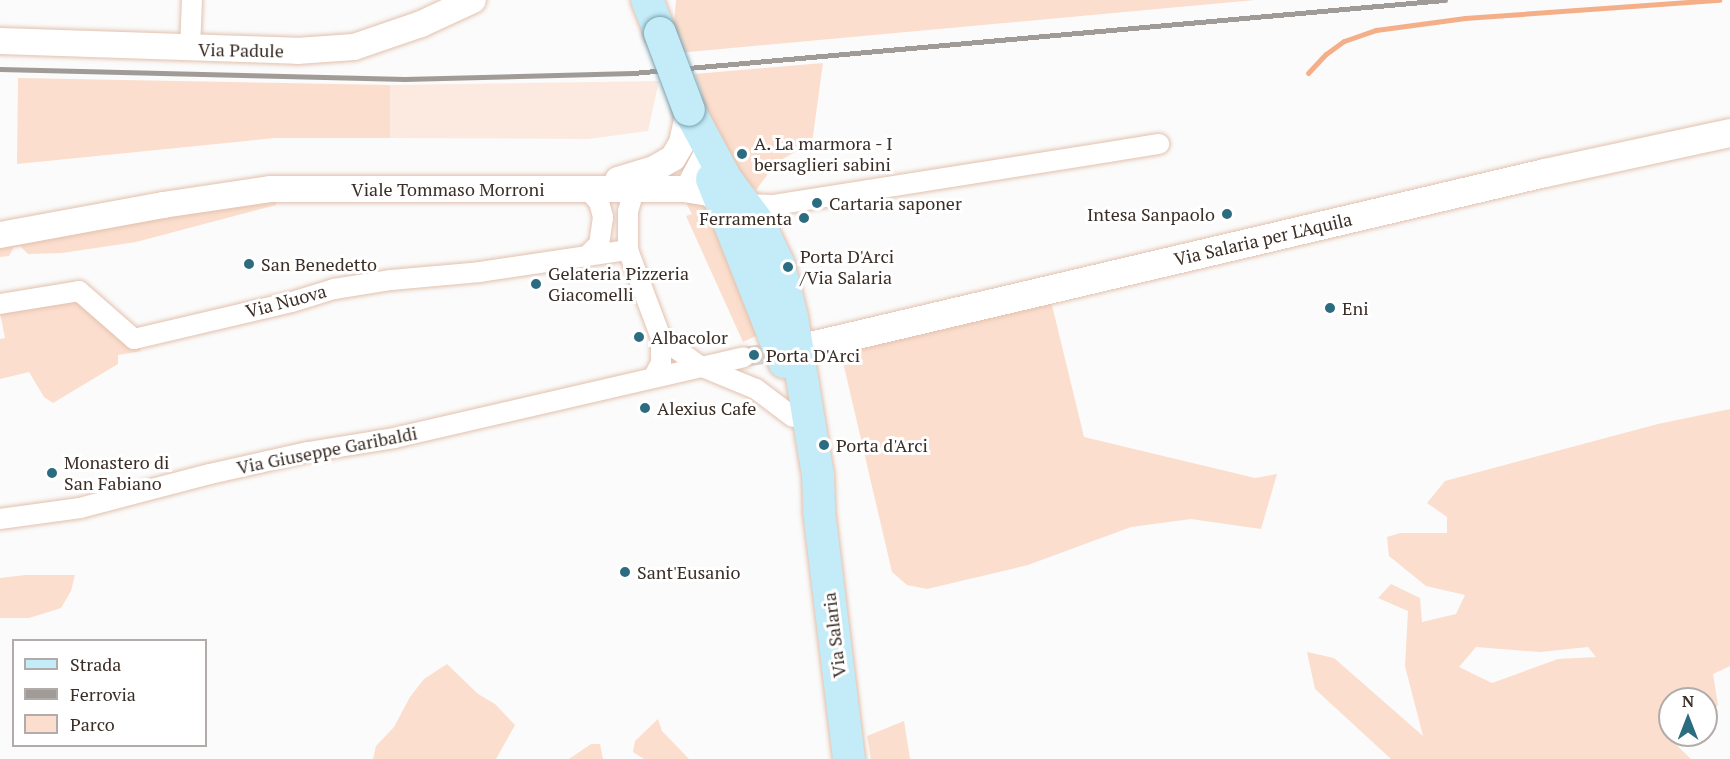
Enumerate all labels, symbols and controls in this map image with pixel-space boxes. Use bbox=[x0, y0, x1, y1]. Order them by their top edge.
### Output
street label: Via Padule bbox=[198, 38, 284, 62]
place label: A. La marmora - I bersaglieri sabini bbox=[754, 133, 895, 176]
marker: A. La marmora - I bersaglieri sabini bbox=[735, 147, 749, 161]
street label: Viale Tommaso Morroni bbox=[351, 178, 545, 200]
place label: Cartaria saponer bbox=[829, 192, 962, 214]
marker: Cartaria saponer bbox=[810, 196, 824, 210]
place label: Intesa Sanpaolo bbox=[1087, 203, 1215, 225]
place label: Ferramenta bbox=[699, 207, 792, 229]
marker: Intesa Sanpaolo bbox=[1220, 207, 1234, 221]
street label: Via Salaria per L'Aquila bbox=[1172, 208, 1354, 270]
marker: Ferramenta bbox=[797, 211, 811, 225]
place label: Porta D'Arci /Via Salaria bbox=[800, 246, 894, 288]
place label: San Benedetto bbox=[261, 253, 377, 275]
marker: San Benedetto bbox=[242, 257, 256, 271]
marker: Porta D'Arci /Via Salaria bbox=[781, 260, 795, 274]
place label: Gelateria Pizzeria Giacomelli bbox=[548, 263, 689, 306]
marker: Gelateria Pizzeria Giacomelli bbox=[529, 277, 543, 291]
street label: Via Nuova bbox=[243, 280, 329, 322]
place label: Eni bbox=[1342, 297, 1369, 319]
marker: Eni bbox=[1323, 301, 1337, 315]
place label: Albacolor bbox=[651, 326, 728, 348]
marker: Albacolor bbox=[632, 330, 646, 344]
place label: Porta D'Arci bbox=[766, 344, 860, 366]
marker: Porta D'Arci bbox=[747, 348, 761, 362]
place label: Alexius Cafe bbox=[657, 397, 756, 419]
marker: Alexius Cafe bbox=[638, 401, 652, 415]
street label: Via Giuseppe Garibaldi bbox=[235, 422, 419, 478]
place label: Porta d'Arci bbox=[836, 434, 928, 456]
marker: Porta d'Arci bbox=[817, 438, 831, 452]
place label: Monastero di San Fabiano bbox=[64, 452, 170, 494]
marker: Monastero di San Fabiano bbox=[45, 466, 59, 480]
place label: Sant'Eusanio bbox=[637, 561, 740, 583]
marker: Sant'Eusanio bbox=[618, 565, 632, 579]
street label: Via Salaria bbox=[818, 591, 850, 679]
legend bbox=[12, 639, 207, 747]
text: Strada bbox=[70, 652, 121, 676]
text: Ferrovia bbox=[70, 682, 136, 706]
north arrow bbox=[1658, 687, 1718, 747]
text: N bbox=[1682, 690, 1694, 712]
text: Parco bbox=[70, 712, 115, 736]

